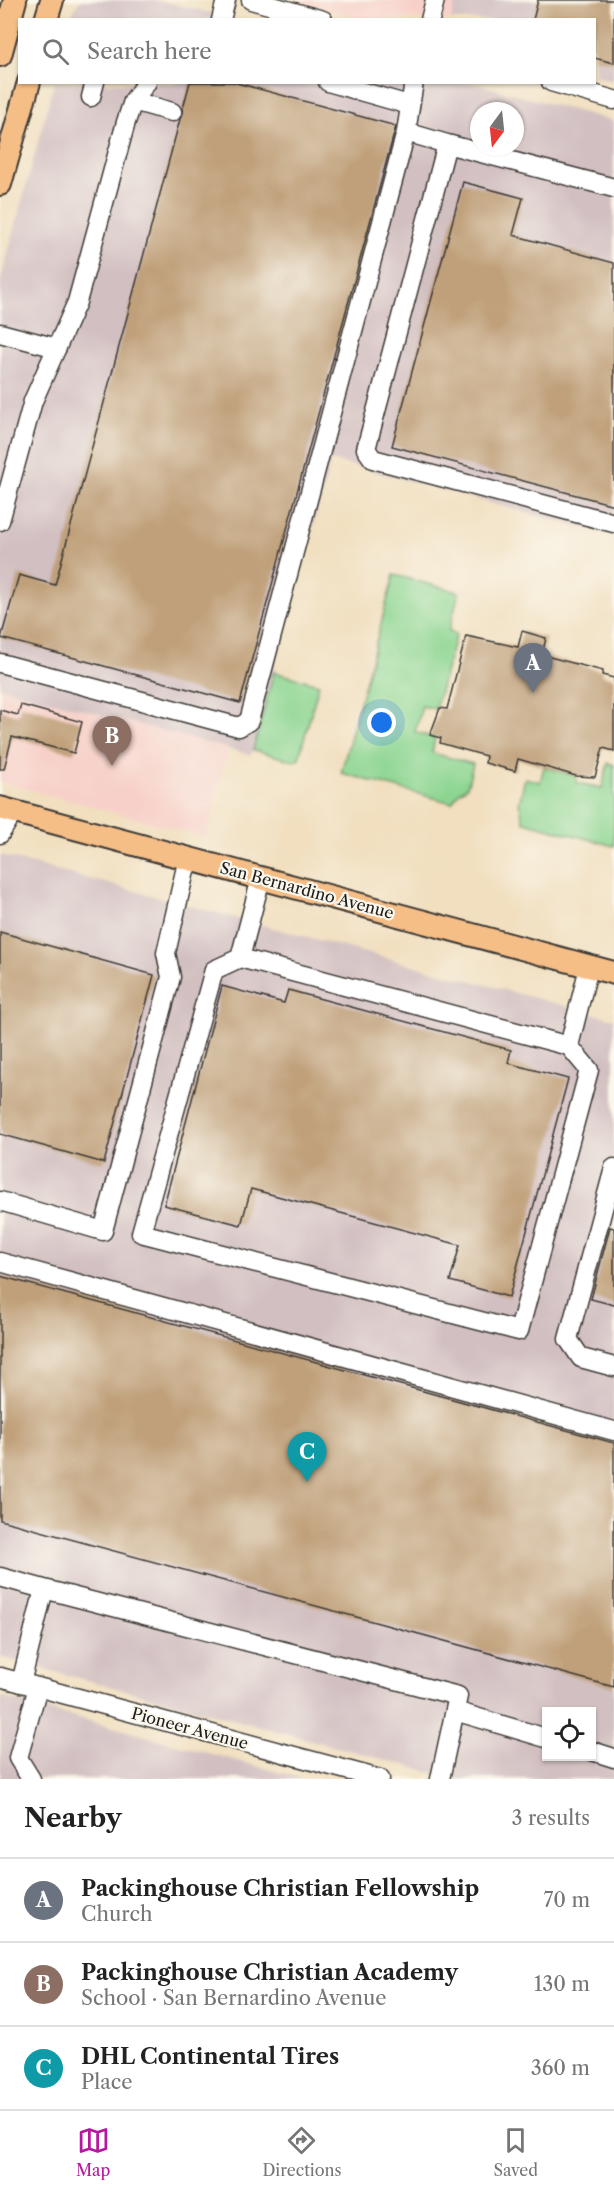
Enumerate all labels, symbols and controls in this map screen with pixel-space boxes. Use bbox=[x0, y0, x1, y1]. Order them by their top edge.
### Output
search box bbox=[18, 18, 596, 84]
icon: search bbox=[39, 35, 72, 68]
text: Search here bbox=[87, 38, 212, 65]
north arrow bbox=[470, 102, 524, 156]
pin: A bbox=[514, 644, 552, 693]
your location bbox=[367, 708, 396, 737]
pin: B bbox=[92, 716, 132, 766]
street label: San Bernardino Avenue bbox=[218, 857, 396, 923]
pin: C bbox=[288, 1432, 326, 1482]
street label: Pioneer Avenue bbox=[129, 1703, 251, 1753]
map controls bbox=[542, 1707, 596, 1761]
button: locate bbox=[542, 1707, 596, 1761]
text: Nearby bbox=[24, 1802, 122, 1834]
text: 3 results bbox=[512, 1806, 590, 1830]
text: Packinghouse Christian Fellowship bbox=[81, 1875, 479, 1902]
text: A bbox=[36, 1888, 51, 1912]
text: 70 m bbox=[544, 1888, 590, 1912]
text: Church bbox=[81, 1902, 152, 1926]
text: Packinghouse Christian Academy bbox=[81, 1959, 458, 1986]
text: B bbox=[36, 1972, 51, 1996]
text: 130 m bbox=[534, 1972, 590, 1996]
text: School · San Bernardino Avenue bbox=[81, 1986, 387, 2010]
text: DHL Continental Tires bbox=[81, 2043, 339, 2070]
text: C bbox=[35, 2056, 52, 2080]
text: 360 m bbox=[531, 2056, 590, 2080]
text: Place bbox=[81, 2070, 132, 2094]
tab: Map bbox=[76, 2124, 110, 2180]
tab: Directions bbox=[262, 2124, 341, 2180]
tab: Saved bbox=[494, 2124, 538, 2180]

